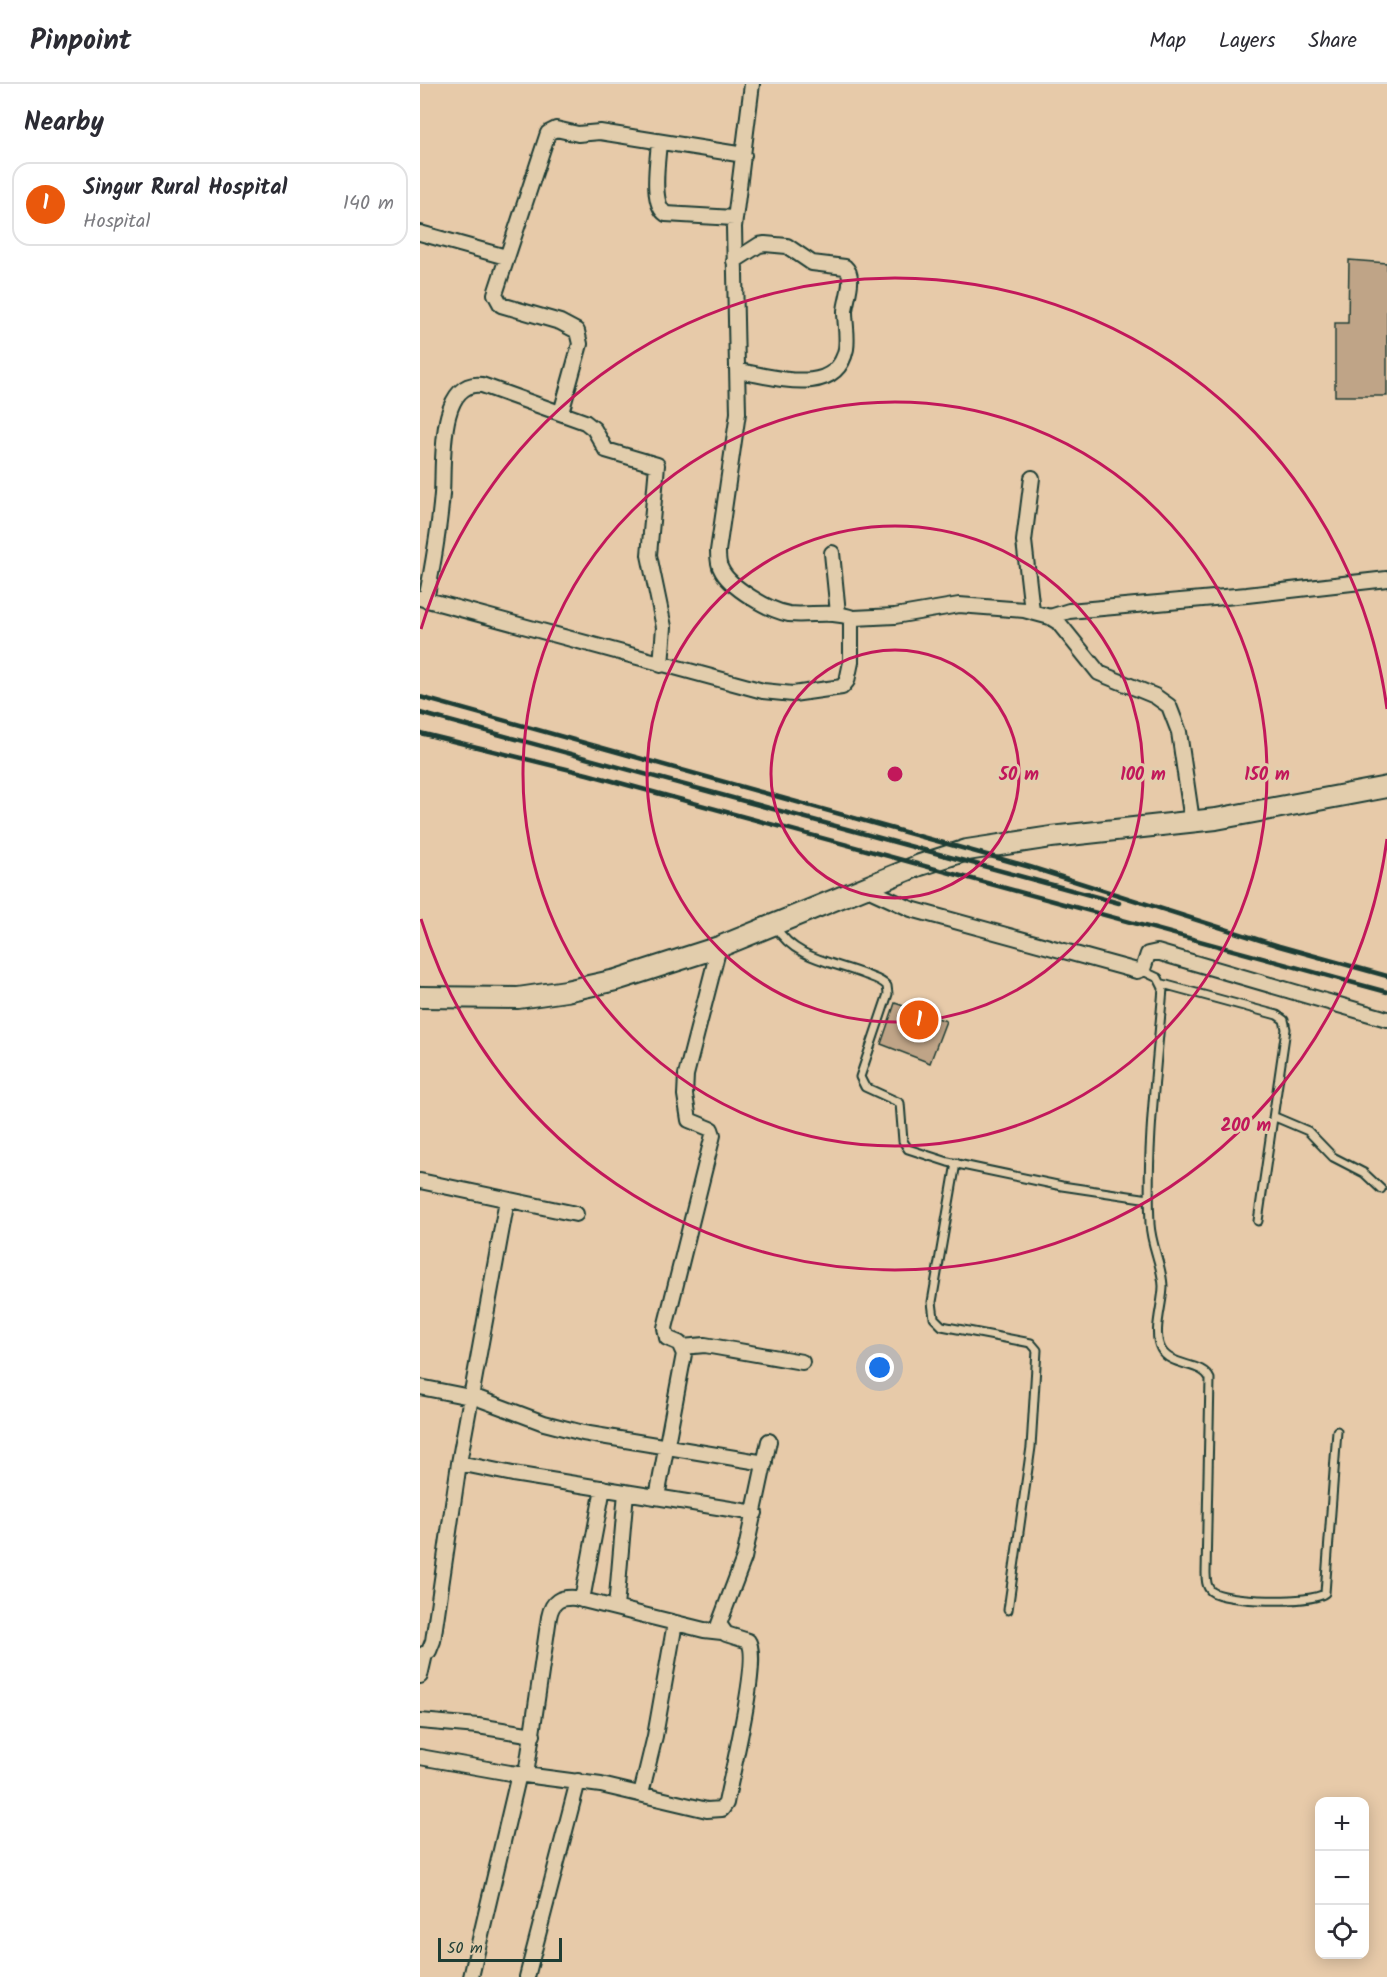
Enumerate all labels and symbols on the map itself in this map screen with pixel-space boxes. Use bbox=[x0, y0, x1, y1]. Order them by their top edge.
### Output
text: 50 m bbox=[998, 761, 1039, 790]
text: 100 m bbox=[1120, 761, 1166, 790]
text: 150 m bbox=[1244, 761, 1290, 790]
centre of rings bbox=[885, 764, 905, 784]
pin: 1 bbox=[900, 998, 938, 1042]
text: 200 m bbox=[1221, 1112, 1272, 1141]
your location bbox=[865, 1353, 894, 1382]
scale bar bbox=[438, 1935, 562, 1962]

